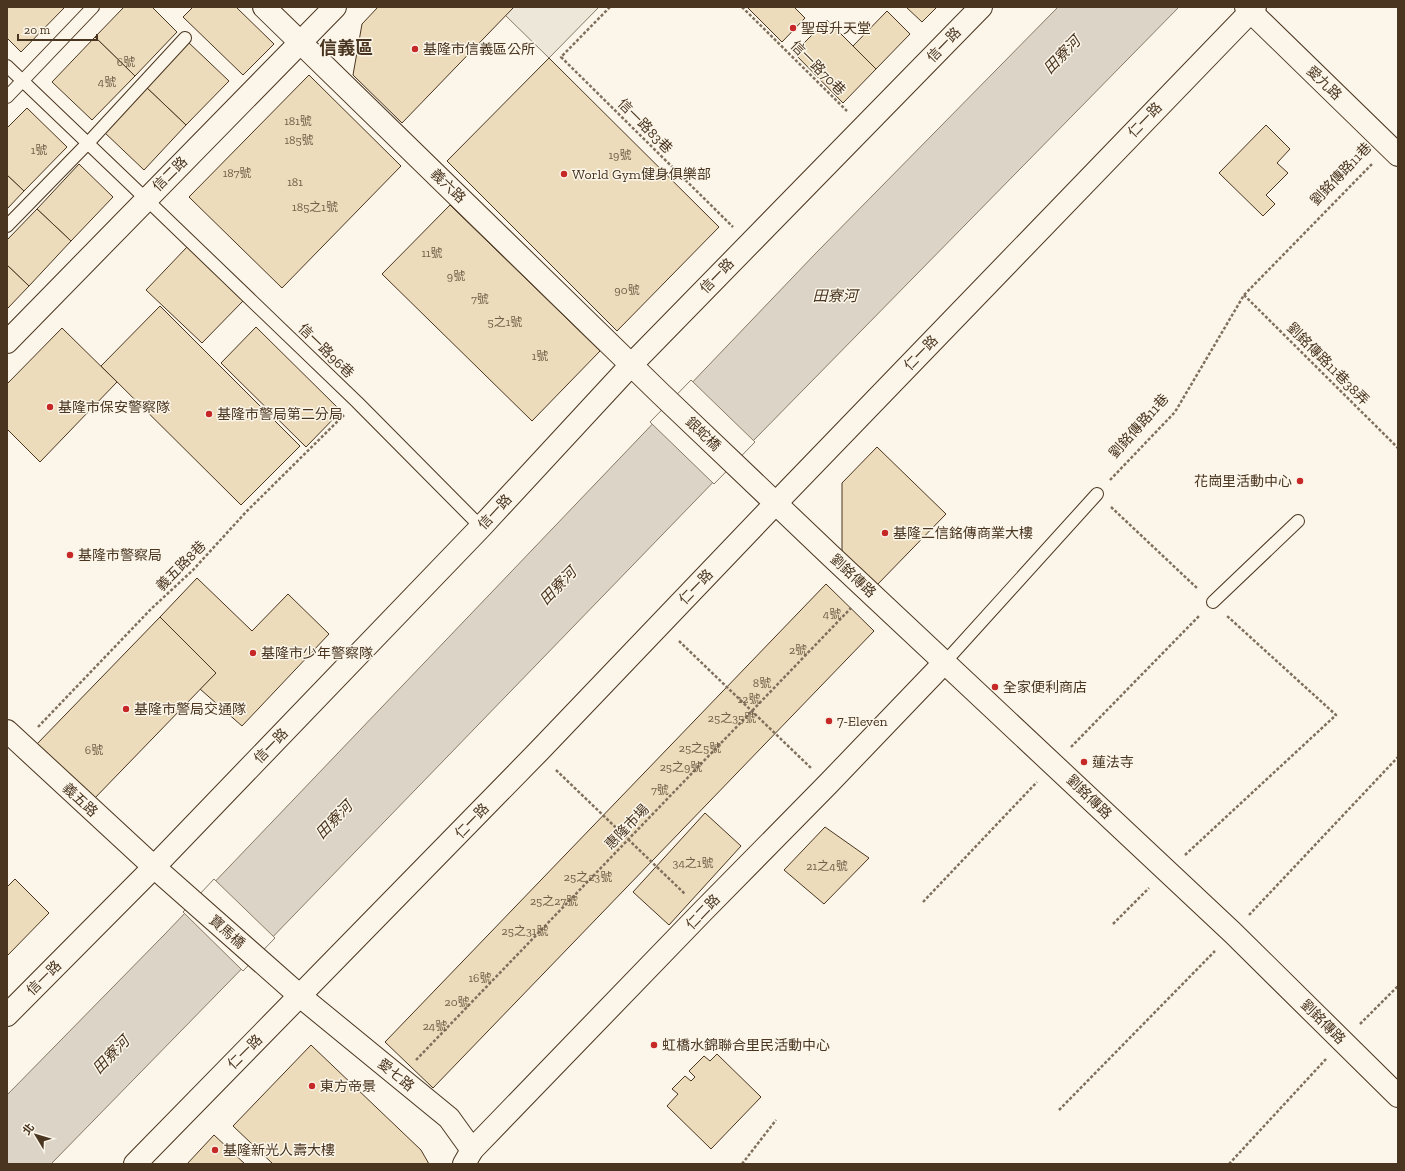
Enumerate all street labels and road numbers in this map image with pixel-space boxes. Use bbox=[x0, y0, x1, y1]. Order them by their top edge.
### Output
street label: 信一路 bbox=[923, 24, 965, 66]
street label: 信一路70巷 bbox=[787, 37, 849, 99]
street label: 愛九路 bbox=[1303, 62, 1345, 104]
street label: 信一路83巷 bbox=[614, 95, 676, 157]
street label: 仁一路 bbox=[1124, 99, 1166, 141]
street label: 劉銘傳路11巷 bbox=[1307, 139, 1375, 209]
street label: 信二路 bbox=[149, 153, 191, 195]
street label: 義六路 bbox=[427, 165, 469, 207]
street label: 信一路 bbox=[696, 255, 738, 297]
street label: 劉銘傳路11巷38弄 bbox=[1283, 319, 1373, 409]
street label: 信一路96巷 bbox=[295, 320, 357, 382]
street label: 仁一路 bbox=[900, 332, 942, 374]
street label: 劉銘傳路11巷 bbox=[1106, 390, 1172, 462]
street label: 銀蛇橋 bbox=[682, 413, 724, 455]
street label: 信一路 bbox=[474, 491, 516, 533]
street label: 義五路8巷 bbox=[153, 538, 209, 594]
street label: 劉銘傳路 bbox=[827, 551, 879, 601]
street label: 仁一路 bbox=[675, 566, 717, 608]
street label: 信一路 bbox=[250, 725, 292, 767]
street label: 劉銘傳路 bbox=[1063, 771, 1115, 823]
street label: 義五路 bbox=[59, 779, 101, 821]
street label: 仁一路 bbox=[451, 800, 493, 842]
street label: 惠隆市場 bbox=[601, 801, 653, 853]
street label: 仁二路 bbox=[682, 891, 724, 933]
street label: 寶馬橋 bbox=[206, 912, 248, 952]
street label: 信一路 bbox=[23, 957, 65, 999]
street label: 劉銘傳路 bbox=[1297, 996, 1349, 1048]
street label: 仁一路 bbox=[224, 1031, 266, 1073]
street label: 愛七路 bbox=[374, 1055, 418, 1095]

